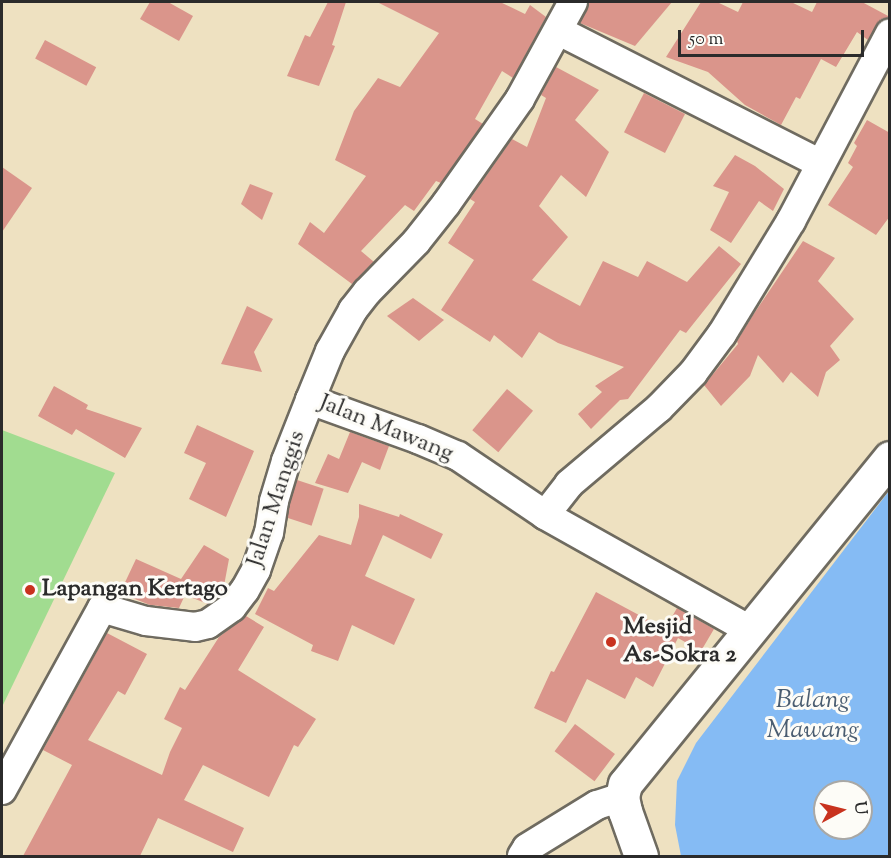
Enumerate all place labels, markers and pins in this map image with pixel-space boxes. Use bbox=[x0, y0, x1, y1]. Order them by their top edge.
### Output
place label: Lapangan Kertago bbox=[42, 576, 228, 604]
marker: Lapangan Kertago bbox=[23, 583, 37, 597]
place label: Mesjid As-Sokra 2 bbox=[623, 614, 736, 670]
marker: Mesjid As-Sokra 2 bbox=[604, 635, 618, 649]

